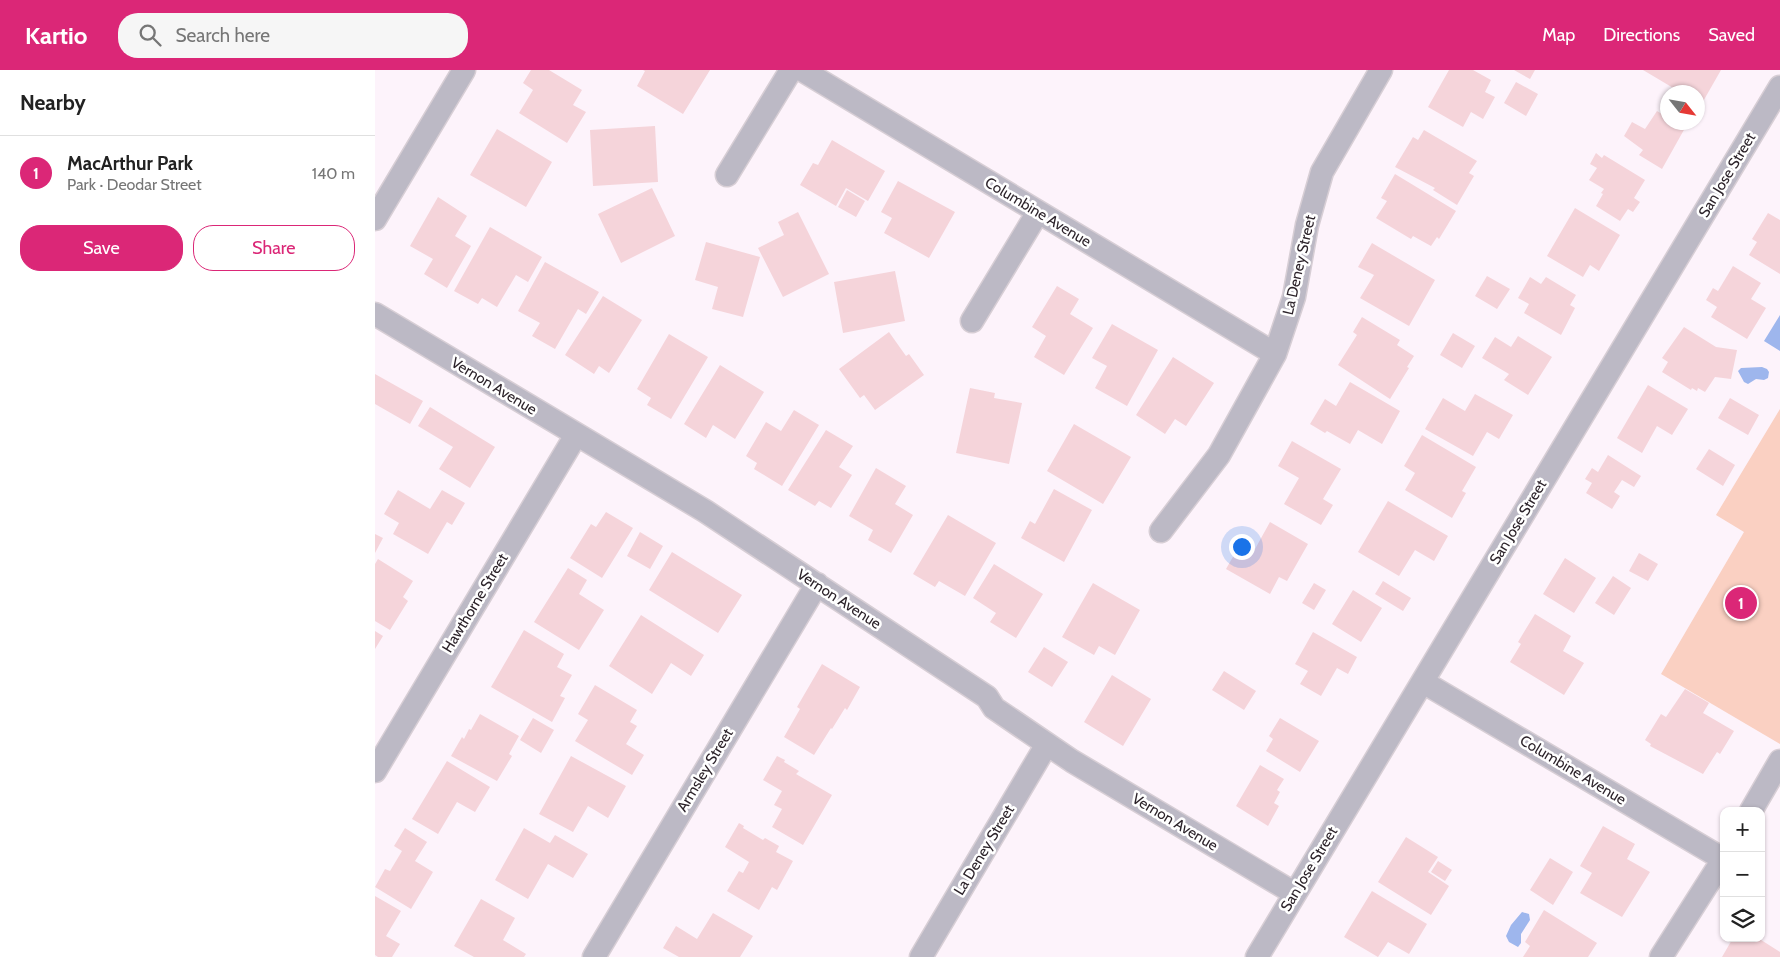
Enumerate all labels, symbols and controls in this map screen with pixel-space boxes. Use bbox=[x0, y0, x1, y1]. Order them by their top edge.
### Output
search box bbox=[118, 13, 468, 58]
text: Kartio bbox=[25, 21, 88, 50]
icon: search bbox=[136, 21, 164, 49]
text: Search here bbox=[176, 24, 270, 47]
text: Map bbox=[1542, 24, 1575, 46]
text: Directions bbox=[1603, 24, 1680, 46]
text: Saved bbox=[1708, 24, 1755, 46]
north arrow bbox=[1660, 85, 1705, 130]
text: Nearby bbox=[20, 90, 86, 115]
street label: San Jose Street bbox=[1695, 129, 1759, 221]
text: MacArthur Park bbox=[67, 152, 193, 175]
text: 1 bbox=[33, 164, 39, 183]
text: 140 m bbox=[312, 164, 355, 183]
street label: Columbine Avenue bbox=[982, 173, 1094, 251]
text: Park · Deodar Street bbox=[67, 175, 202, 194]
street label: La Deney Street bbox=[1279, 213, 1319, 317]
button: Save bbox=[20, 225, 183, 271]
button: Share bbox=[193, 225, 355, 271]
street label: Vernon Avenue bbox=[448, 353, 540, 419]
street label: San Jose Street bbox=[1486, 476, 1550, 568]
your location bbox=[1229, 534, 1255, 560]
street label: Hawthorne Street bbox=[438, 550, 512, 656]
street label: Vernon Avenue bbox=[794, 565, 885, 633]
pin: 1 bbox=[1725, 584, 1757, 622]
street label: Armsley Street bbox=[673, 725, 737, 815]
street label: Columbine Avenue bbox=[1517, 731, 1629, 809]
street label: Vernon Avenue bbox=[1129, 789, 1221, 855]
street label: La Deney Street bbox=[950, 802, 1018, 898]
map controls bbox=[1720, 807, 1765, 942]
button: + bbox=[1720, 807, 1765, 852]
street label: San Jose Street bbox=[1277, 823, 1341, 915]
button: − bbox=[1720, 852, 1765, 897]
button: layers bbox=[1720, 897, 1765, 942]

